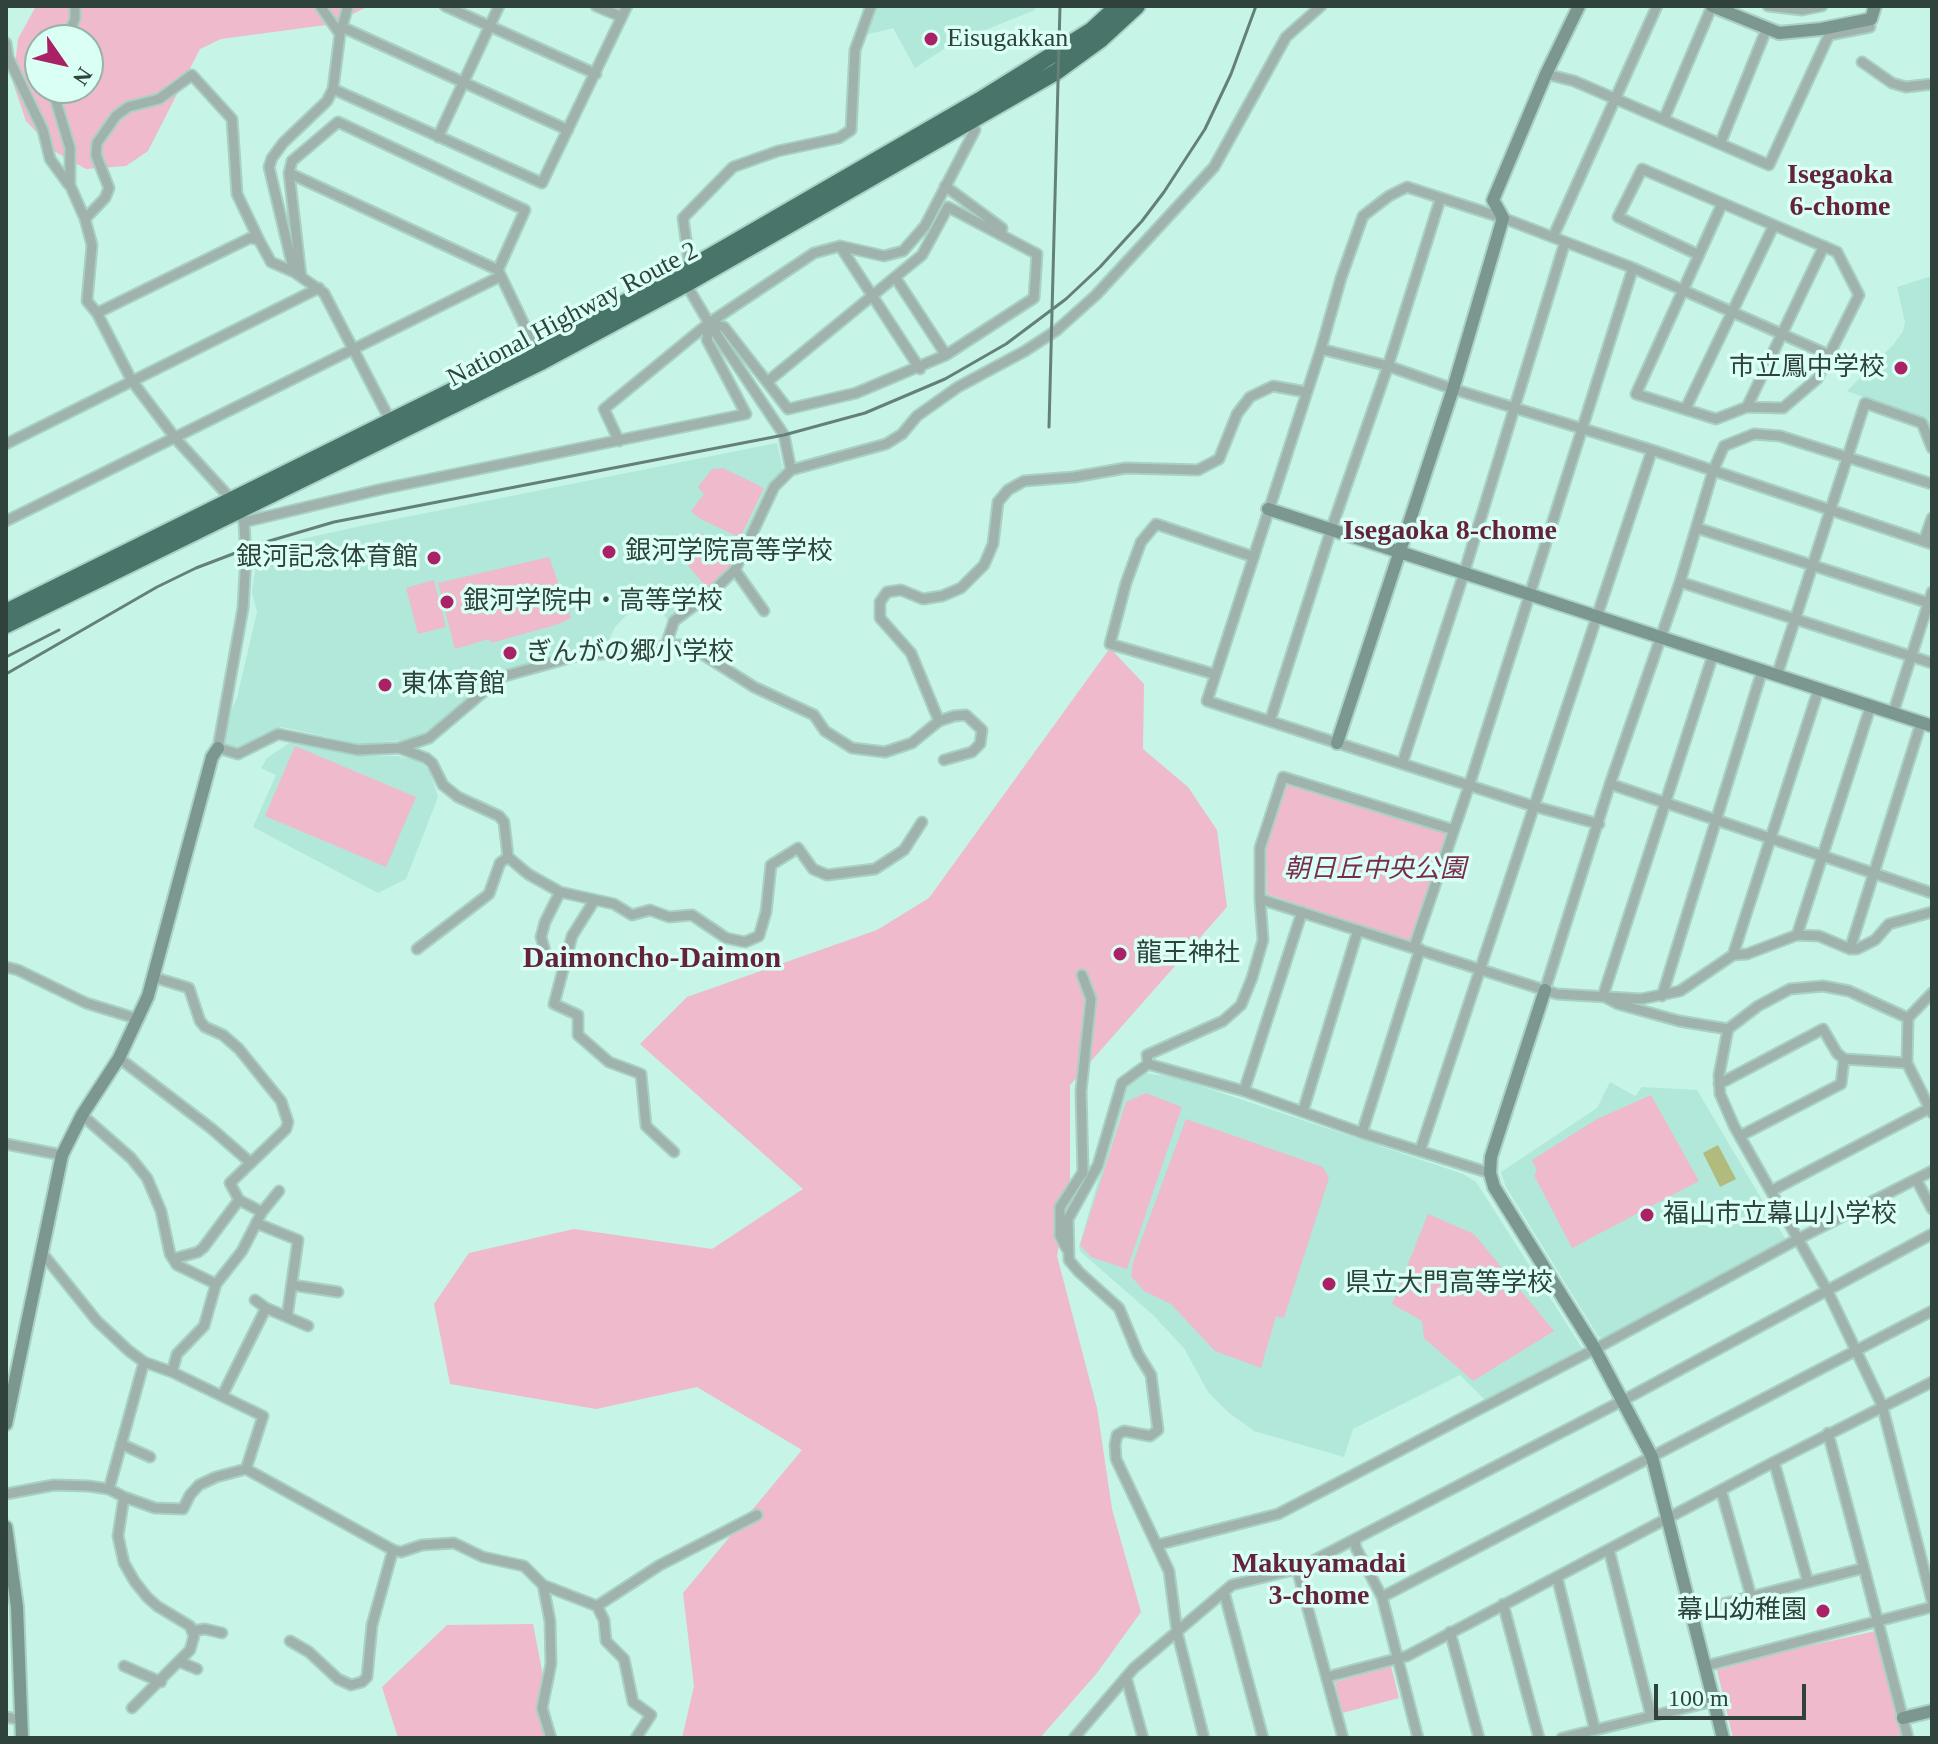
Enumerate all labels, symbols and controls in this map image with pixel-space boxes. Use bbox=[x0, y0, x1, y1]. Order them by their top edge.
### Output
place label: Eisugakkan bbox=[947, 23, 1068, 55]
north arrow bbox=[24, 24, 104, 104]
marker: Eisugakkan bbox=[922, 30, 940, 48]
text: N bbox=[68, 63, 97, 90]
district label: Isegaoka 6-chome bbox=[1787, 159, 1893, 225]
street label: National Highway Route 2 bbox=[442, 236, 704, 394]
place label: 市立鳳中学校 bbox=[1729, 352, 1885, 384]
marker: 市立鳳中学校 bbox=[1892, 359, 1910, 377]
district label: Isegaoka 8-chome bbox=[1343, 515, 1557, 549]
place label: 銀河学院高等学校 bbox=[625, 536, 833, 568]
place label: 銀河記念体育館 bbox=[236, 542, 418, 574]
marker: 銀河学院高等学校 bbox=[600, 543, 618, 561]
marker: 銀河記念体育館 bbox=[425, 549, 443, 567]
place label: 銀河学院中・高等学校 bbox=[463, 586, 723, 618]
marker: 銀河学院中・高等学校 bbox=[438, 593, 456, 611]
place label: ぎんがの郷小学校 bbox=[526, 637, 734, 669]
marker: ぎんがの郷小学校 bbox=[501, 644, 519, 662]
place label: 東体育館 bbox=[401, 669, 505, 701]
marker: 東体育館 bbox=[376, 676, 394, 694]
park label: 朝日丘中央公園 bbox=[1284, 854, 1466, 886]
place label: 龍王神社 bbox=[1136, 938, 1240, 970]
district label: Daimoncho-Daimon bbox=[523, 941, 781, 977]
marker: 龍王神社 bbox=[1111, 945, 1129, 963]
place label: 福山市立幕山小学校 bbox=[1663, 1199, 1897, 1231]
marker: 福山市立幕山小学校 bbox=[1638, 1206, 1656, 1224]
place label: 県立大門高等学校 bbox=[1345, 1268, 1553, 1300]
marker: 県立大門高等学校 bbox=[1320, 1275, 1338, 1293]
district label: Makuyamadai 3-chome bbox=[1232, 1548, 1406, 1614]
place label: 幕山幼稚園 bbox=[1677, 1595, 1807, 1627]
marker: 幕山幼稚園 bbox=[1814, 1602, 1832, 1620]
scale bar bbox=[1658, 1668, 1810, 1718]
text: 100 m bbox=[1668, 1685, 1729, 1711]

